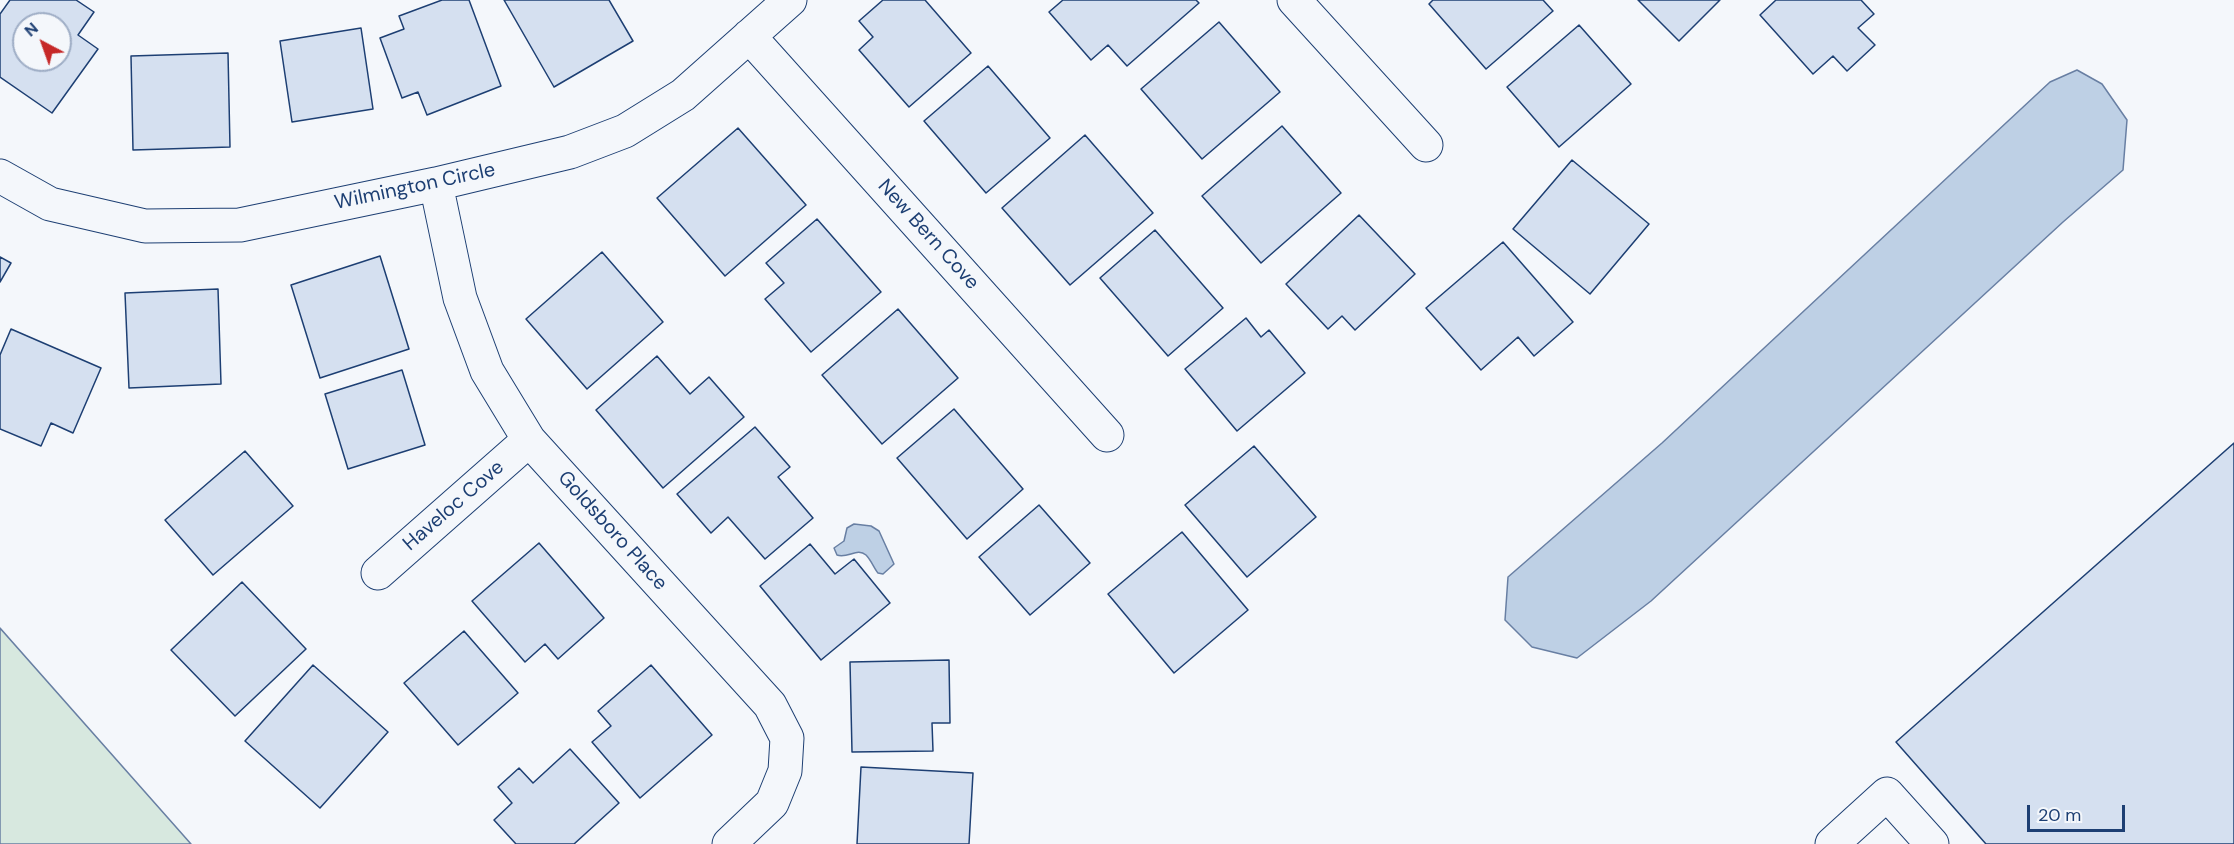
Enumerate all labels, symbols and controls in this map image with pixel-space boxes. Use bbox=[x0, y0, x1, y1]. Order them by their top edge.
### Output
north arrow bbox=[12, 12, 72, 72]
text: N bbox=[20, 18, 42, 41]
street label: Wilmington Circle bbox=[333, 158, 497, 216]
street label: New Bern Cove bbox=[872, 175, 984, 295]
street label: Haveloc Cove bbox=[399, 456, 509, 556]
street label: Goldsboro Place bbox=[552, 466, 672, 596]
scale bar bbox=[2030, 793, 2128, 831]
text: 20 m bbox=[2038, 803, 2081, 827]

